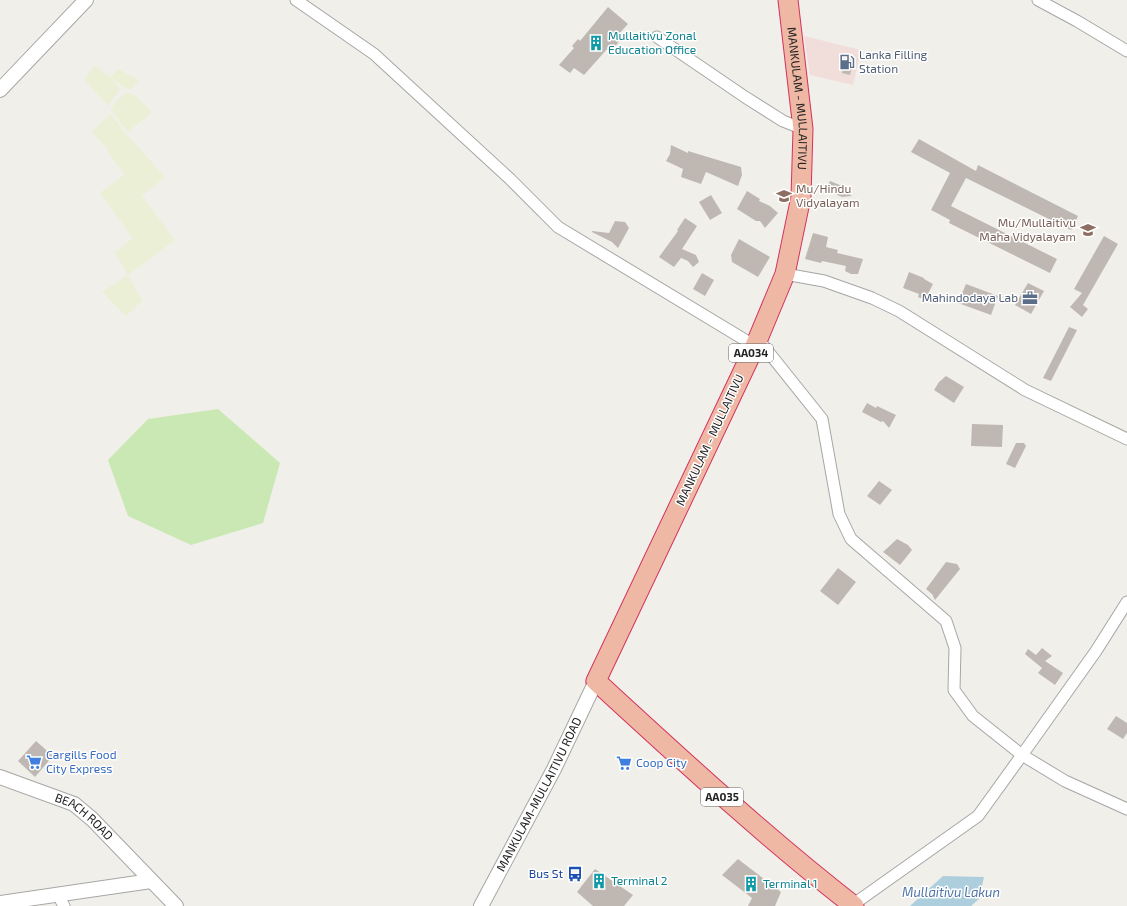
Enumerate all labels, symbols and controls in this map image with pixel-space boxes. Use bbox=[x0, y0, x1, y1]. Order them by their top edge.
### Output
street label: MANKULAM - MULLAITIVU bbox=[785, 26, 811, 170]
place label: Mullaitivu Zonal Education Office bbox=[608, 28, 697, 56]
building icon: Mullaitivu Zonal Education Office bbox=[587, 34, 605, 52]
place label: Lanka Filling Station bbox=[859, 47, 928, 75]
fuel station icon: Lanka Filling Station bbox=[838, 53, 856, 71]
place label: Mu/Hindu Vidyalayam bbox=[796, 181, 860, 209]
school or university icon: Mu/Hindu Vidyalayam bbox=[775, 187, 793, 205]
place label: Mu/Mullaitivu Maha Vidyalayam bbox=[979, 215, 1076, 243]
school or university icon: Mu/Mullaitivu Maha Vidyalayam bbox=[1079, 221, 1097, 239]
office icon: Mahindodaya Lab bbox=[1021, 289, 1039, 307]
place label: Mahindodaya Lab bbox=[922, 290, 1018, 304]
road number: AA034 bbox=[729, 344, 773, 362]
street label: MANKULAM - MULLAITIVU bbox=[672, 372, 746, 507]
street label: MANKULAM-MULLAITIVU ROAD bbox=[493, 715, 584, 873]
place label: Cargills Food City Express bbox=[46, 747, 117, 775]
supermarket icon: Cargills Food City Express bbox=[25, 753, 43, 771]
supermarket icon: Coop City bbox=[615, 754, 633, 772]
place label: Coop City bbox=[636, 755, 687, 769]
road number: AA035 bbox=[701, 788, 743, 806]
street label: BEACH ROAD bbox=[53, 790, 116, 842]
bus stop icon: Bus St bbox=[566, 865, 584, 883]
place label: Bus St bbox=[529, 866, 563, 880]
building icon: Terminal 2 bbox=[590, 872, 608, 890]
place label: Terminal 2 bbox=[611, 873, 668, 887]
building icon: Terminal 1 bbox=[742, 875, 760, 893]
place label: Terminal 1 bbox=[763, 876, 818, 890]
water label: Mullaitivu Lakun bbox=[902, 884, 1000, 900]

